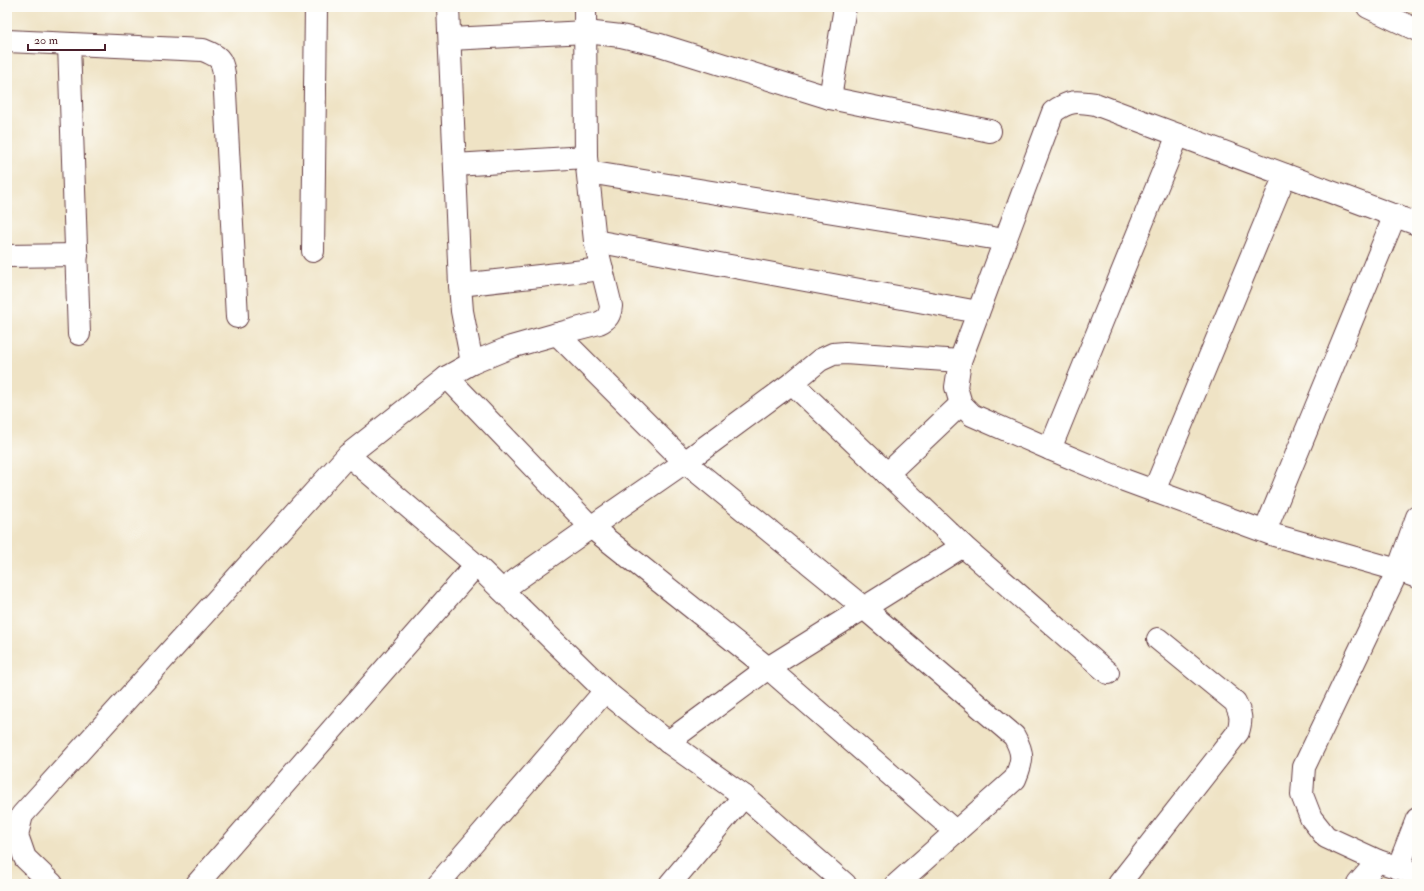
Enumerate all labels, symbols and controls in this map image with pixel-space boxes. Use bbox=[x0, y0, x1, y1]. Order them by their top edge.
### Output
scale bar bbox=[28, 26, 105, 52]
text: 20 m bbox=[34, 33, 59, 48]

